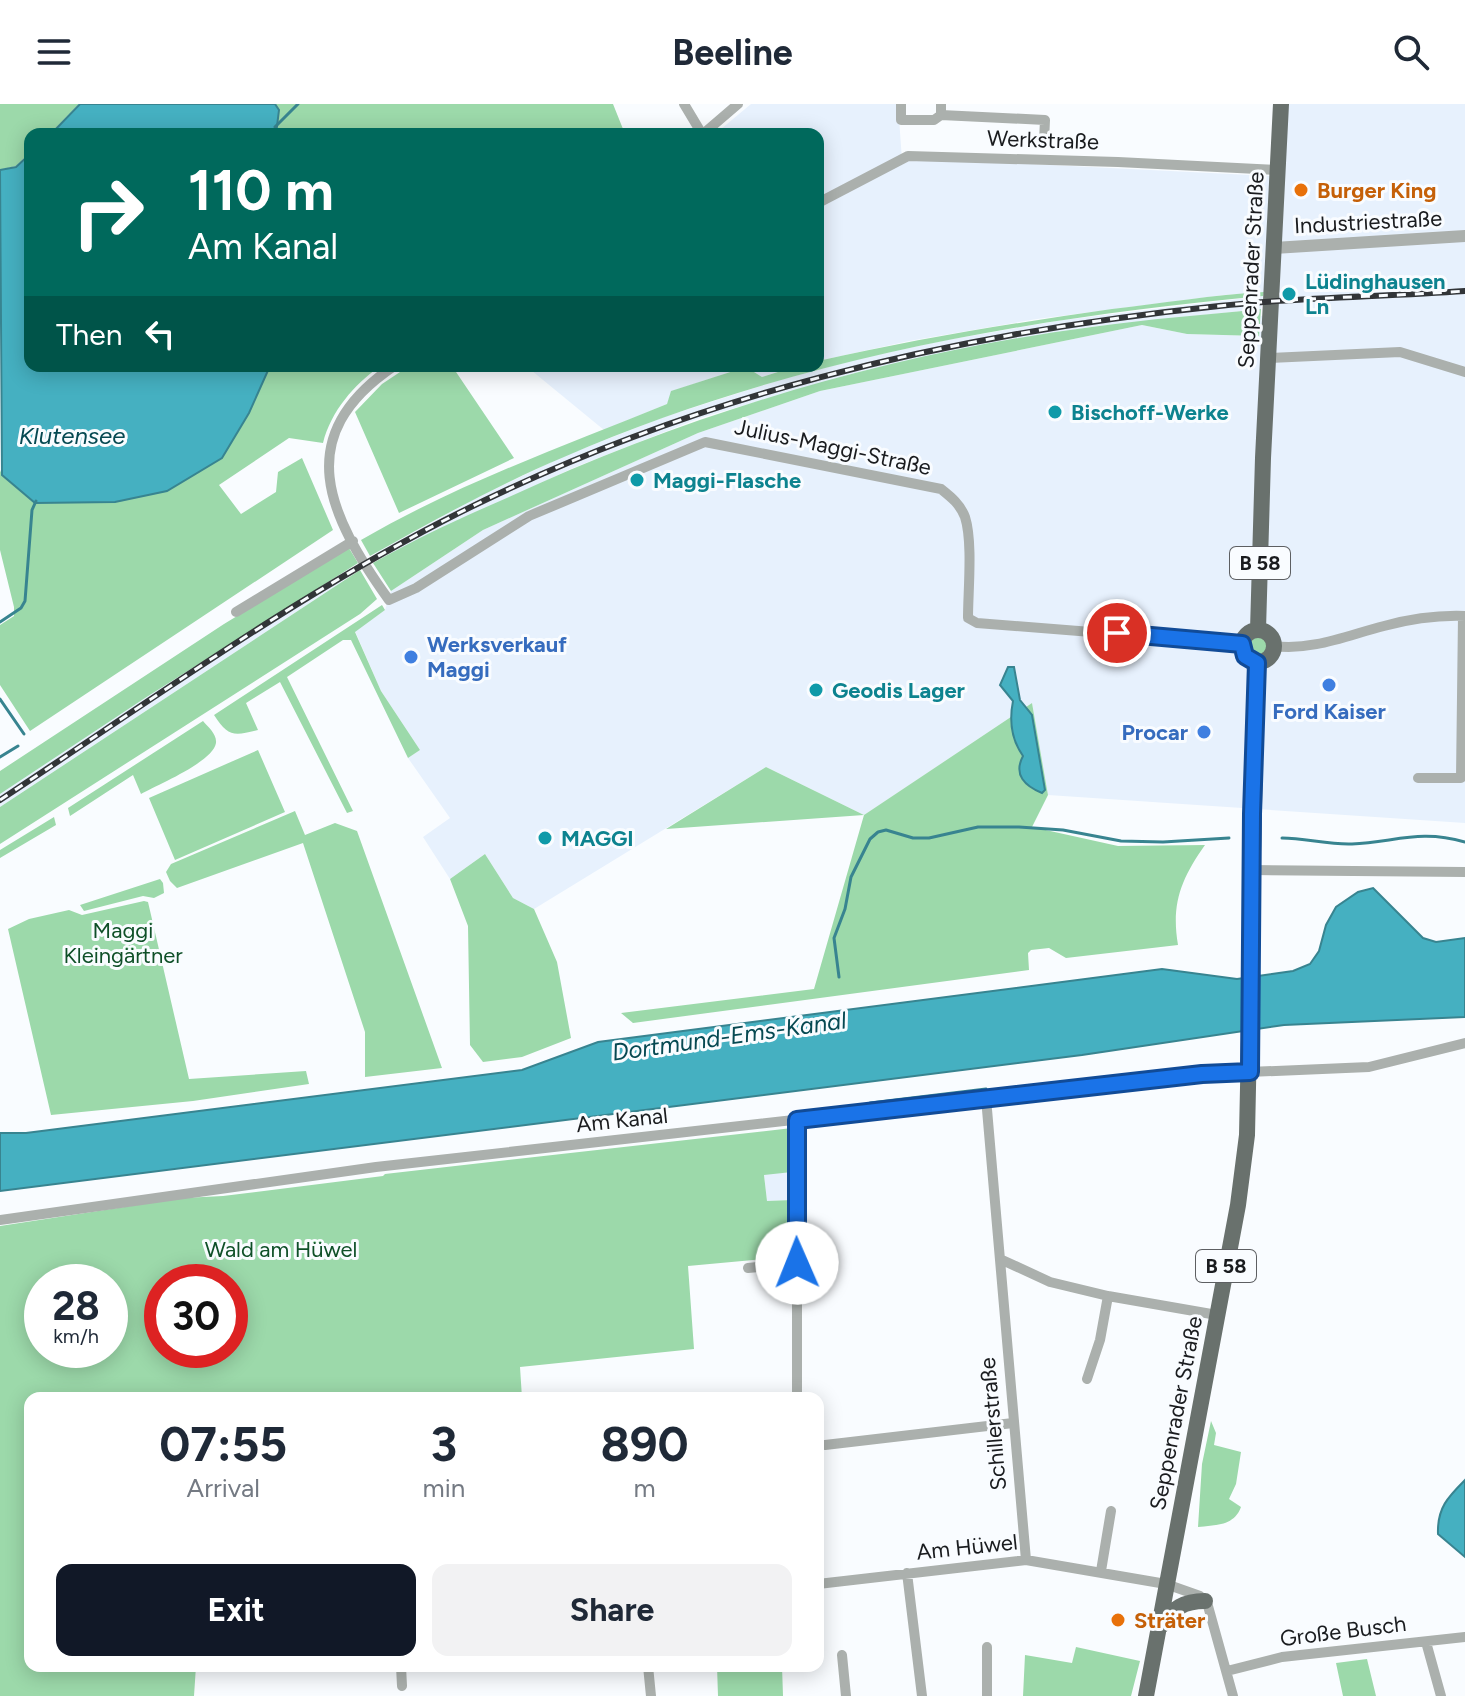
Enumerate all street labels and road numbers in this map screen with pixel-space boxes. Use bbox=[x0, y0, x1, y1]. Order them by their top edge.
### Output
street label: Werkstraße bbox=[987, 125, 1099, 155]
street label: Seppenrader Straße bbox=[1232, 171, 1270, 369]
street label: Industriestraße bbox=[1293, 205, 1443, 239]
street label: Julius-Maggi-Straße bbox=[732, 413, 934, 481]
road number: B 58 bbox=[1230, 547, 1290, 579]
street label: Am Kanal bbox=[575, 1102, 669, 1138]
road number: B 58 bbox=[1196, 1250, 1256, 1282]
street label: Seppenrader Straße bbox=[1144, 1314, 1208, 1512]
street label: Schillerstraße bbox=[974, 1356, 1012, 1492]
street label: Am Hüwel bbox=[915, 1528, 1019, 1566]
street label: Große Busch bbox=[1278, 1610, 1408, 1652]

